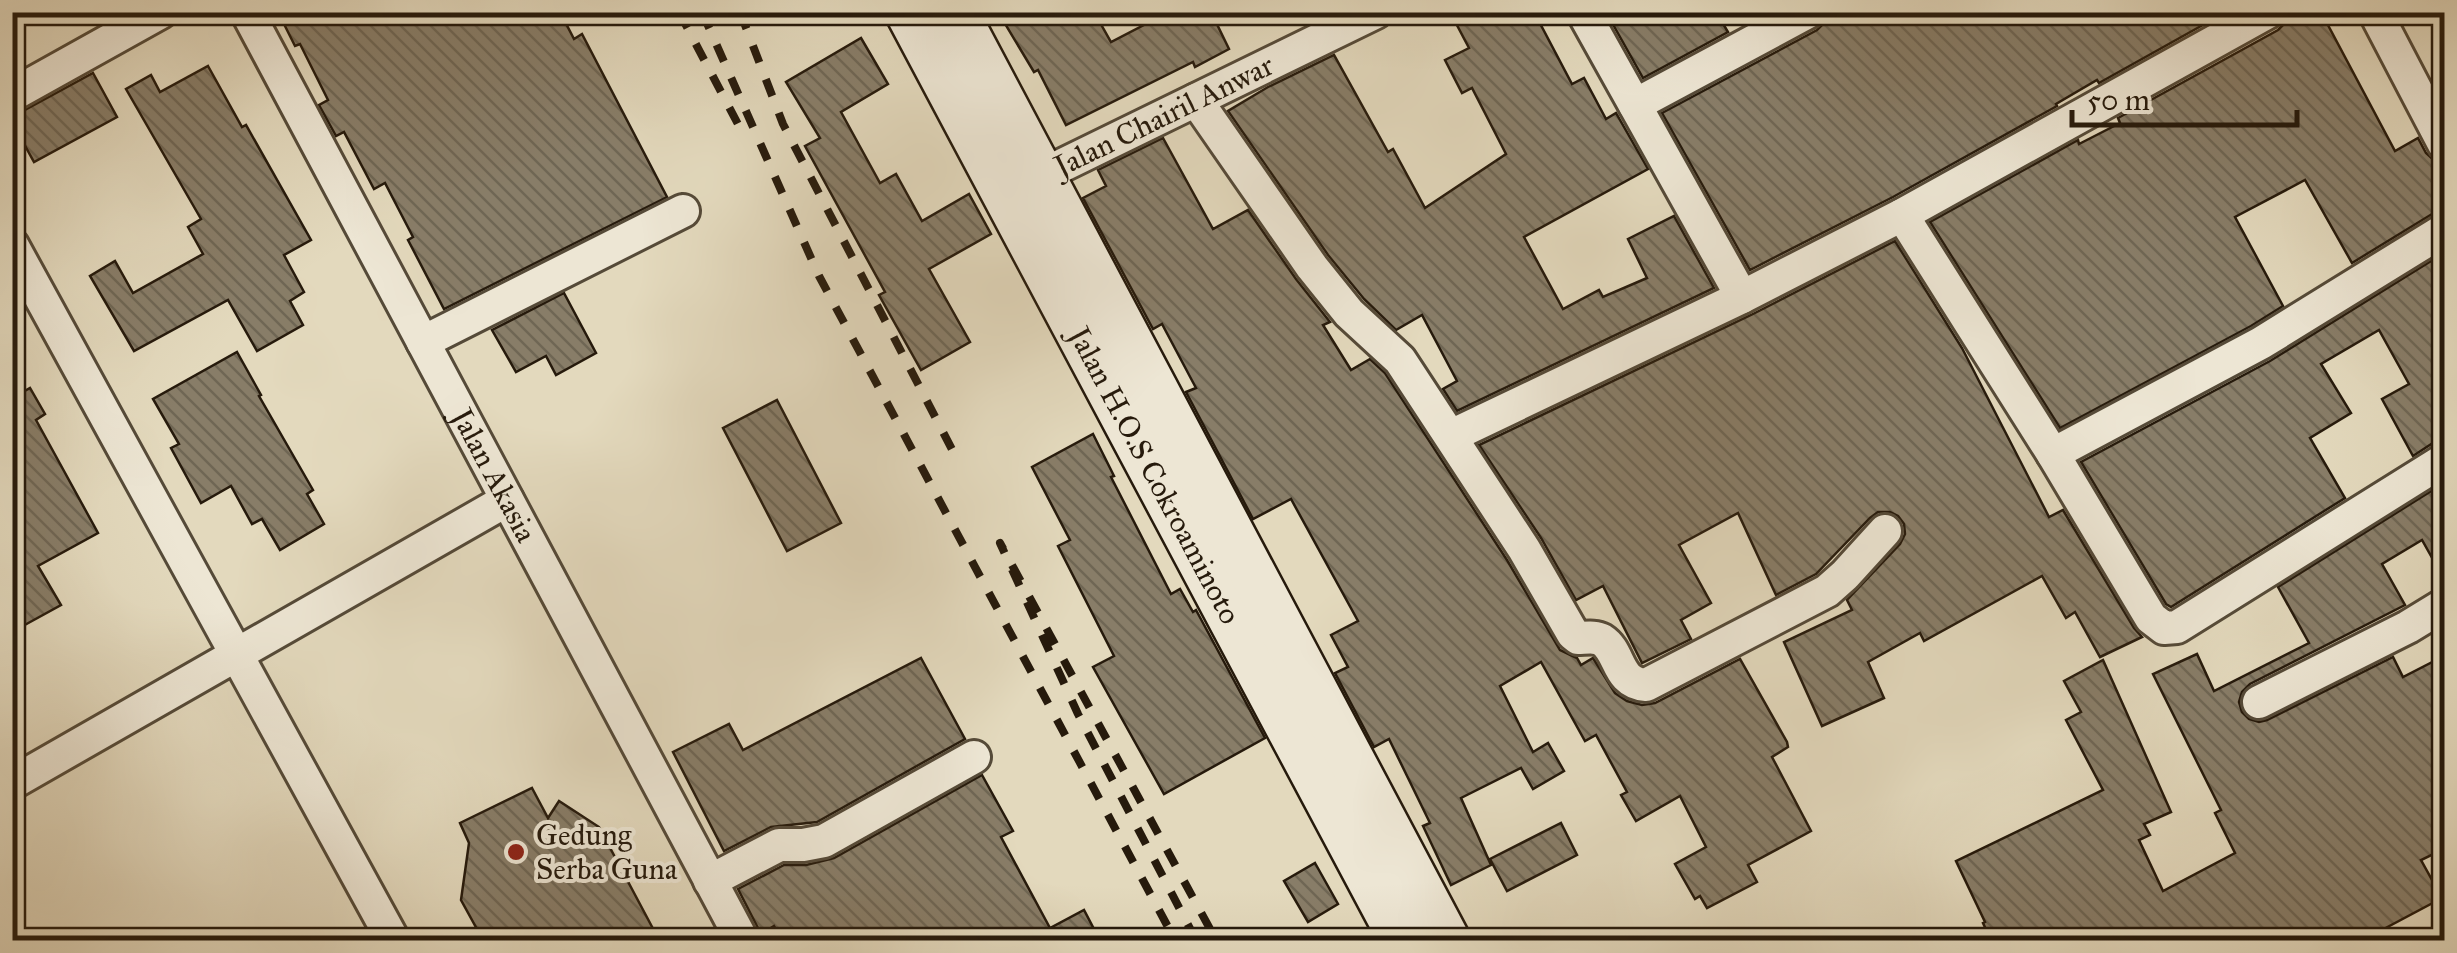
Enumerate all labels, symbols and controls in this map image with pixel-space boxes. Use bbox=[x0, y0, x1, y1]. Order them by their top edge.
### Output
street label: Jalan Chairil Anwar bbox=[1046, 47, 1280, 186]
scale bar bbox=[2072, 65, 2297, 127]
text: 50 m bbox=[2087, 82, 2150, 118]
street label: Jalan H.O.S Cokroaminoto bbox=[1060, 318, 1248, 630]
street label: Jalan Akasia bbox=[442, 400, 545, 549]
place label: Gedung Serba Guna bbox=[536, 817, 678, 887]
marker: Gedung Serba Guna bbox=[505, 841, 527, 863]

